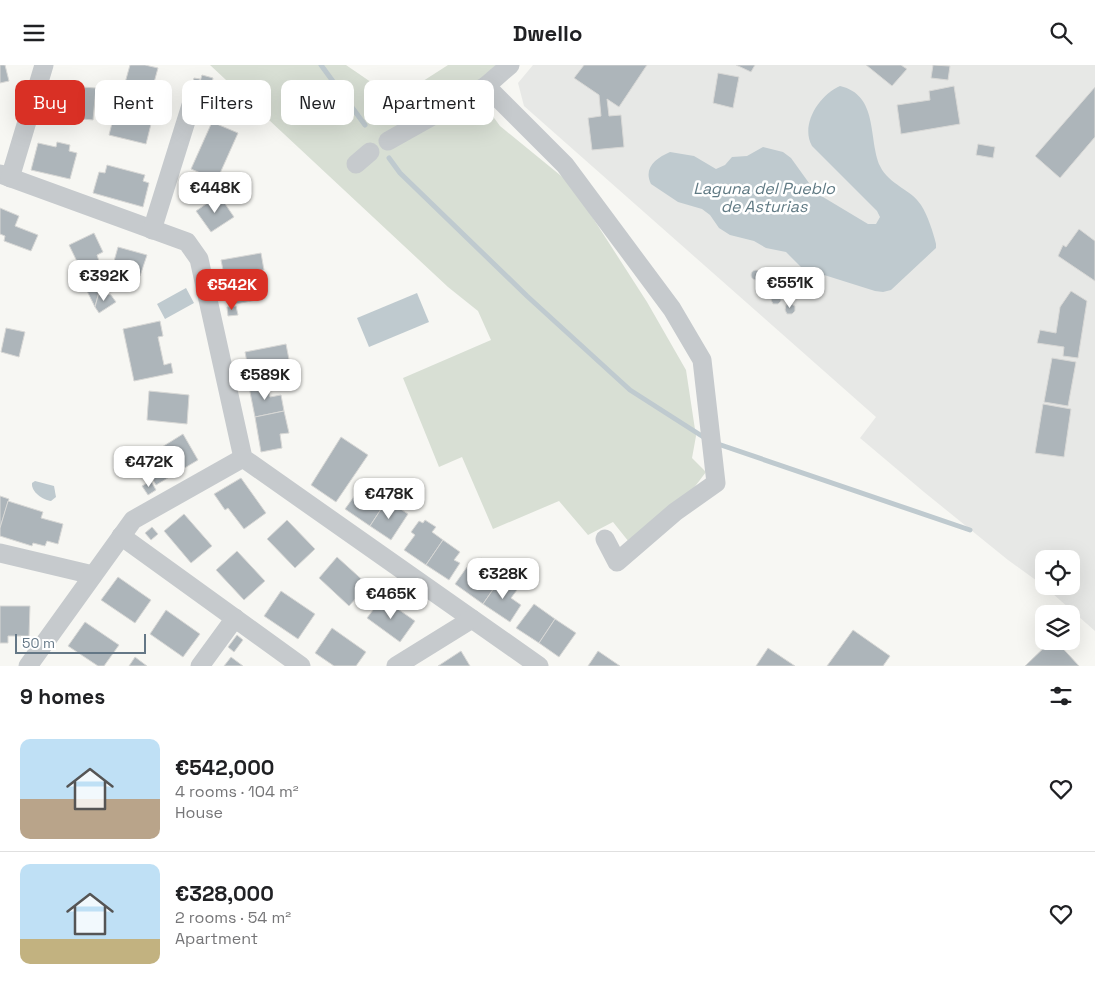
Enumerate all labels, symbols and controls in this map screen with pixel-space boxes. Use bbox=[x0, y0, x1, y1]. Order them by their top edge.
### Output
icon: menu bbox=[20, 19, 48, 47]
text: Dwello bbox=[513, 19, 582, 47]
icon: search bbox=[1047, 19, 1075, 47]
chip: Buy bbox=[15, 80, 85, 125]
chip: Rent bbox=[95, 80, 172, 125]
chip: Filters bbox=[182, 80, 271, 125]
chip: New bbox=[281, 80, 354, 125]
chip: Apartment bbox=[364, 80, 494, 125]
pin: €448K bbox=[180, 171, 250, 214]
text: €448K bbox=[190, 177, 240, 198]
water label: Laguna del Pueblo de Asturias bbox=[693, 178, 836, 217]
pin: €392K bbox=[69, 259, 139, 302]
text: €392K bbox=[79, 265, 129, 286]
pin: €551K bbox=[755, 267, 825, 309]
pin: €542K bbox=[197, 269, 267, 311]
text: €551K bbox=[766, 272, 814, 293]
text: €542K bbox=[207, 274, 257, 295]
pin: €589K bbox=[230, 359, 300, 401]
text: €589K bbox=[240, 364, 290, 385]
pin: €472K bbox=[114, 445, 184, 488]
text: €472K bbox=[125, 451, 173, 472]
pin: €478K bbox=[354, 477, 424, 520]
text: €478K bbox=[365, 483, 413, 504]
map controls bbox=[1035, 550, 1080, 650]
button: locate bbox=[1035, 550, 1080, 595]
pin: €328K bbox=[468, 557, 538, 600]
text: €328K bbox=[478, 563, 528, 584]
pin: €465K bbox=[356, 577, 426, 620]
text: €465K bbox=[366, 583, 416, 604]
button: layers bbox=[1035, 605, 1080, 650]
scale bar bbox=[15, 631, 146, 654]
text: 50 m bbox=[22, 634, 55, 652]
icon: filters bbox=[1047, 682, 1075, 710]
text: 9 homes bbox=[20, 683, 105, 710]
text: €542,000 bbox=[175, 754, 274, 781]
icon: home bbox=[60, 759, 120, 819]
icon: heart bbox=[1047, 775, 1075, 803]
text: 4 rooms · 104 m² bbox=[175, 781, 299, 802]
text: House bbox=[175, 802, 223, 823]
text: €328,000 bbox=[175, 880, 274, 907]
icon: home bbox=[60, 884, 120, 944]
icon: heart bbox=[1047, 900, 1075, 928]
text: 2 rooms · 54 m² bbox=[175, 907, 291, 928]
text: Apartment bbox=[175, 928, 258, 949]

